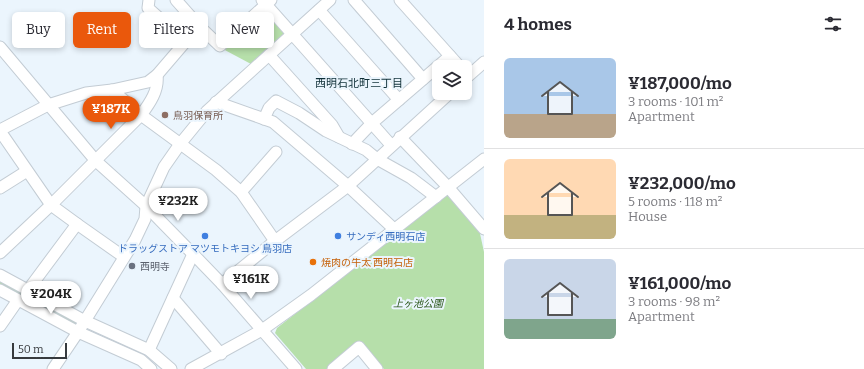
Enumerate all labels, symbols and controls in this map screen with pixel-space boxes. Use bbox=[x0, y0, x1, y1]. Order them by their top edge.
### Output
chip: Buy bbox=[12, 12, 65, 48]
chip: Rent bbox=[73, 12, 131, 48]
chip: Filters bbox=[139, 12, 208, 48]
chip: New bbox=[216, 12, 274, 48]
icon: filters bbox=[822, 13, 844, 35]
text: 4 homes bbox=[504, 14, 572, 35]
map controls bbox=[432, 60, 472, 100]
button: layers bbox=[432, 60, 472, 100]
text: ¥187,000/mo bbox=[628, 73, 732, 94]
icon: home bbox=[536, 74, 584, 122]
district label: 西明石北町三丁目 bbox=[315, 77, 403, 90]
text: 3 rooms · 101 m² bbox=[628, 94, 723, 109]
pin: ¥187K bbox=[83, 96, 139, 130]
text: ¥187K bbox=[92, 101, 130, 116]
text: Apartment bbox=[628, 109, 695, 124]
marker: 鳥羽保育所 bbox=[160, 110, 170, 120]
place label: 鳥羽保育所 bbox=[173, 110, 223, 122]
text: ¥232,000/mo bbox=[628, 173, 736, 194]
icon: home bbox=[536, 175, 584, 223]
pin: ¥232K bbox=[150, 188, 206, 222]
text: ¥232K bbox=[158, 193, 198, 208]
text: 5 rooms · 118 m² bbox=[628, 194, 722, 209]
text: House bbox=[628, 209, 667, 224]
marker: ドラッグストア マツモトキヨシ 鳥羽店 bbox=[200, 231, 210, 241]
marker: サンディ西明石店 bbox=[333, 231, 343, 241]
place label: サンディ西明石店 bbox=[346, 231, 425, 243]
place label: ドラッグストア マツモトキヨシ 鳥羽店 bbox=[118, 243, 292, 255]
marker: 焼肉の牛太 西明石店 bbox=[308, 257, 318, 267]
place label: 焼肉の牛太 西明石店 bbox=[321, 257, 413, 269]
marker: 西明寺 bbox=[127, 261, 137, 271]
place label: 西明寺 bbox=[140, 261, 170, 273]
pin: ¥161K bbox=[223, 266, 279, 300]
text: ¥161K bbox=[232, 271, 270, 286]
text: ¥161,000/mo bbox=[628, 273, 731, 294]
icon: home bbox=[536, 275, 584, 323]
pin: ¥204K bbox=[23, 281, 79, 315]
text: ¥204K bbox=[30, 286, 72, 301]
text: 3 rooms · 98 m² bbox=[628, 294, 720, 309]
park label: 上ヶ池公園 bbox=[393, 298, 445, 310]
text: Apartment bbox=[628, 309, 695, 324]
scale bar bbox=[12, 341, 67, 360]
text: 50 m bbox=[18, 343, 44, 356]

